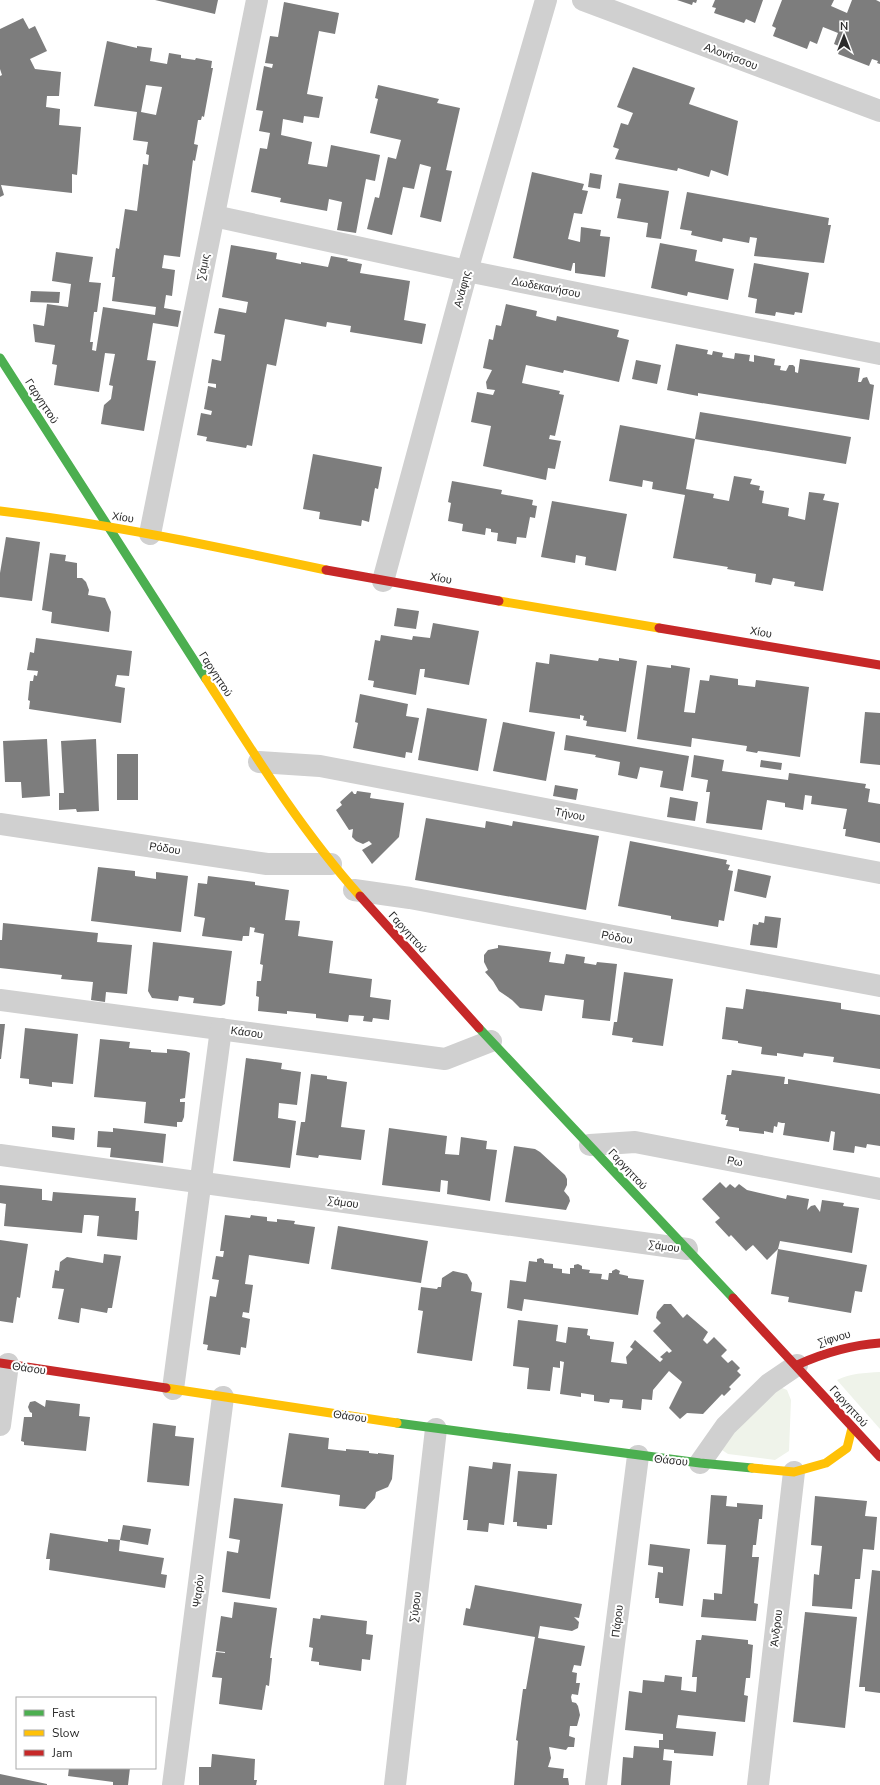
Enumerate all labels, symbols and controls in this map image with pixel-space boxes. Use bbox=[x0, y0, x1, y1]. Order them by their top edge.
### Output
north arrow bbox=[824, 16, 864, 56]
text: N bbox=[840, 19, 848, 34]
street label: Αλονήσσου bbox=[702, 39, 760, 74]
street label: Σάμις bbox=[194, 252, 213, 282]
street label: Ανάφης bbox=[450, 269, 475, 309]
street label: Δωδεκανήσου bbox=[510, 273, 582, 302]
street label: Γαργηττού bbox=[21, 376, 62, 427]
street label: Χίου bbox=[111, 508, 135, 527]
street label: Χίου bbox=[429, 569, 453, 588]
street label: Χίου bbox=[749, 623, 773, 642]
street label: Γαργηττού bbox=[195, 649, 236, 700]
street label: Τήνου bbox=[554, 804, 586, 825]
street label: Ρόδου bbox=[148, 839, 182, 858]
street label: Γαργηττού bbox=[385, 908, 430, 956]
street label: Ρόδου bbox=[600, 927, 634, 948]
street label: Κάσου bbox=[230, 1023, 264, 1042]
street label: Γαργηττού bbox=[605, 1146, 650, 1193]
street label: Ρω bbox=[726, 1153, 745, 1170]
street label: Σάμου bbox=[326, 1193, 359, 1212]
street label: Σάμου bbox=[647, 1237, 680, 1256]
street label: Σίφνου bbox=[816, 1326, 853, 1351]
street label: Θάσου bbox=[11, 1359, 47, 1378]
street label: Γαργηττού bbox=[826, 1382, 871, 1430]
street label: Θάσου bbox=[332, 1407, 368, 1426]
street label: Θάσου bbox=[653, 1451, 689, 1470]
street label: Ψαρόν bbox=[189, 1573, 208, 1608]
street label: Σύρου bbox=[406, 1591, 425, 1623]
street label: Πάρου bbox=[608, 1604, 627, 1638]
street label: Άνδρου bbox=[767, 1609, 786, 1647]
legend bbox=[16, 1697, 156, 1769]
text: Fast bbox=[52, 1705, 75, 1721]
text: Slow bbox=[52, 1725, 80, 1741]
text: Jam bbox=[51, 1745, 73, 1761]

